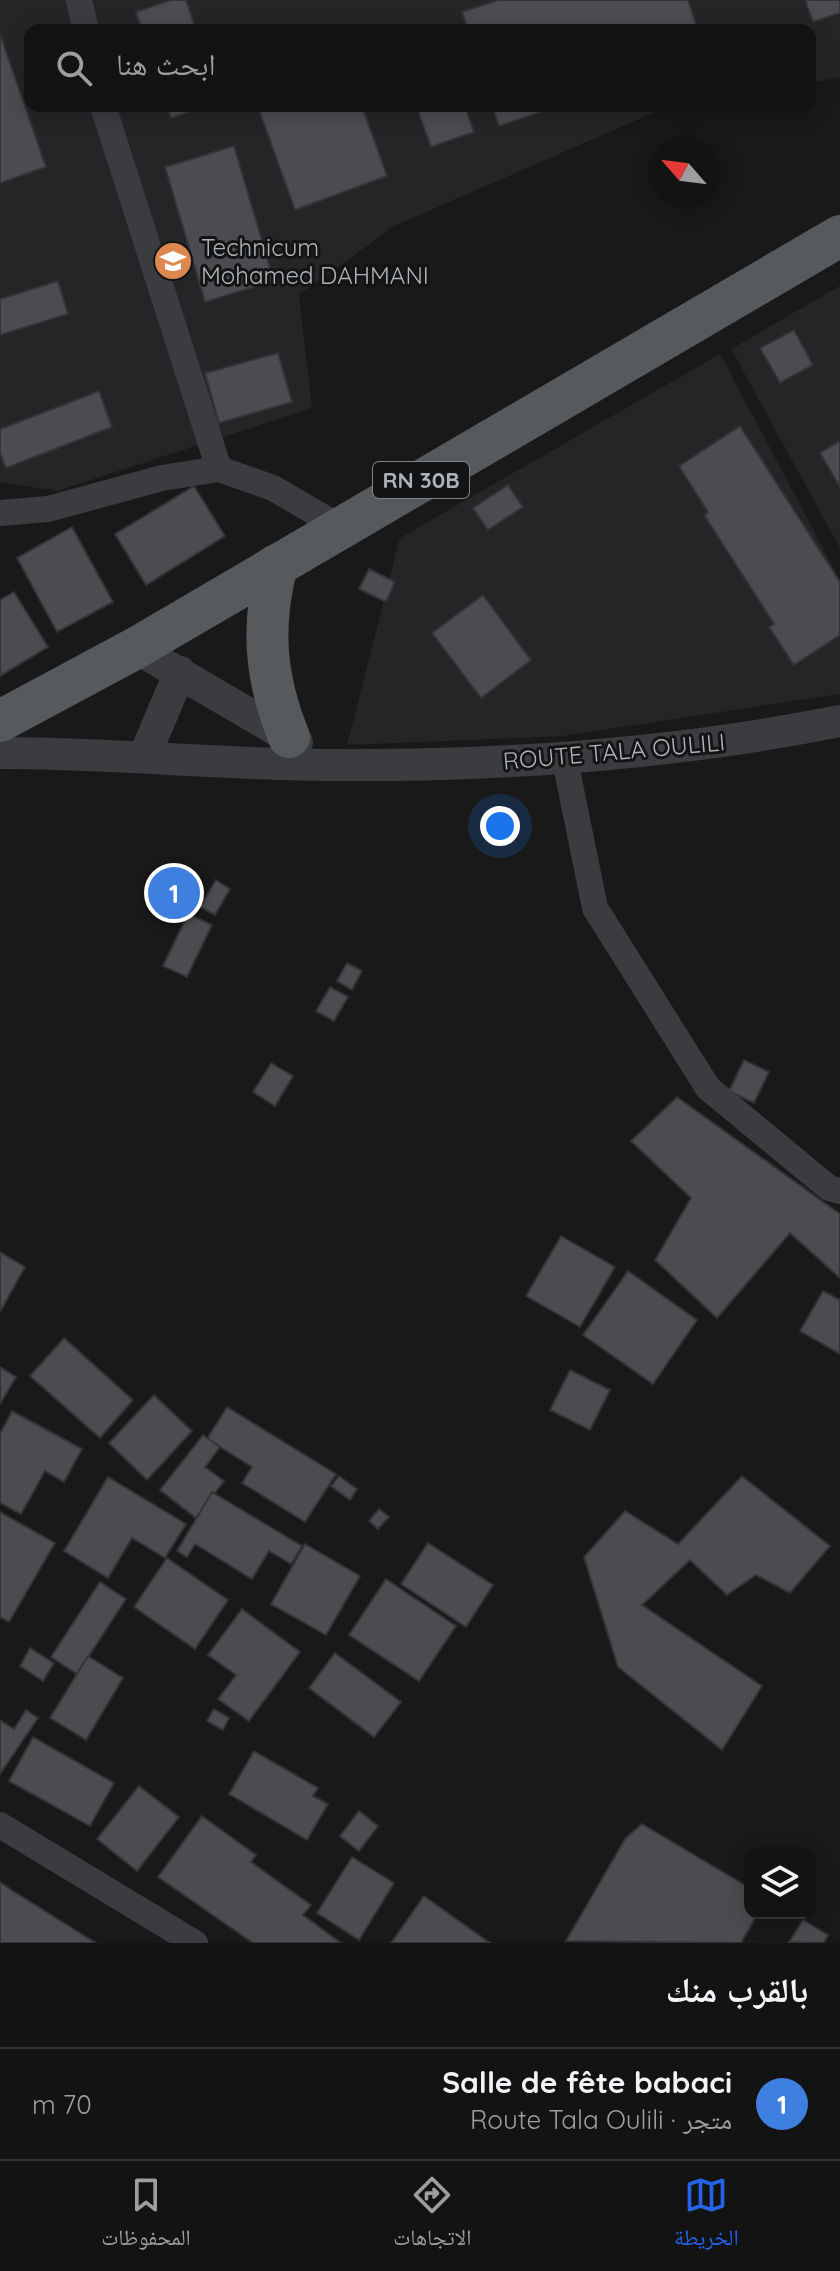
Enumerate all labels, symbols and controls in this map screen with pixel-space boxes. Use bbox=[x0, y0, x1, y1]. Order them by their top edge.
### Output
search box bbox=[24, 24, 816, 112]
text: ابحث هنا bbox=[116, 45, 216, 83]
icon: search bbox=[52, 46, 96, 90]
north arrow bbox=[648, 136, 720, 208]
place label: Technicum Mohamed DAHMANI bbox=[201, 232, 429, 290]
school or university icon: Technicum Mohamed DAHMANI bbox=[152, 240, 194, 282]
road number: RN 30B bbox=[373, 462, 469, 498]
street label: ROUTE TALA OULILI bbox=[502, 726, 726, 776]
your location bbox=[480, 806, 520, 846]
pin: 1 bbox=[148, 863, 200, 923]
map controls bbox=[744, 1847, 816, 1919]
button: layers bbox=[744, 1847, 816, 1919]
text: بالقرب منك bbox=[666, 1968, 808, 2011]
text: Salle de fête babaci bbox=[442, 2063, 732, 2101]
text: 70 m bbox=[32, 2088, 92, 2121]
text: 1 bbox=[777, 2088, 787, 2121]
text: متجر · Route Tala Oulili bbox=[470, 2103, 732, 2136]
tab: المحفوظات bbox=[101, 2173, 191, 2259]
tab: الاتجاهات bbox=[393, 2173, 471, 2259]
tab: الخريطة bbox=[674, 2173, 739, 2259]

